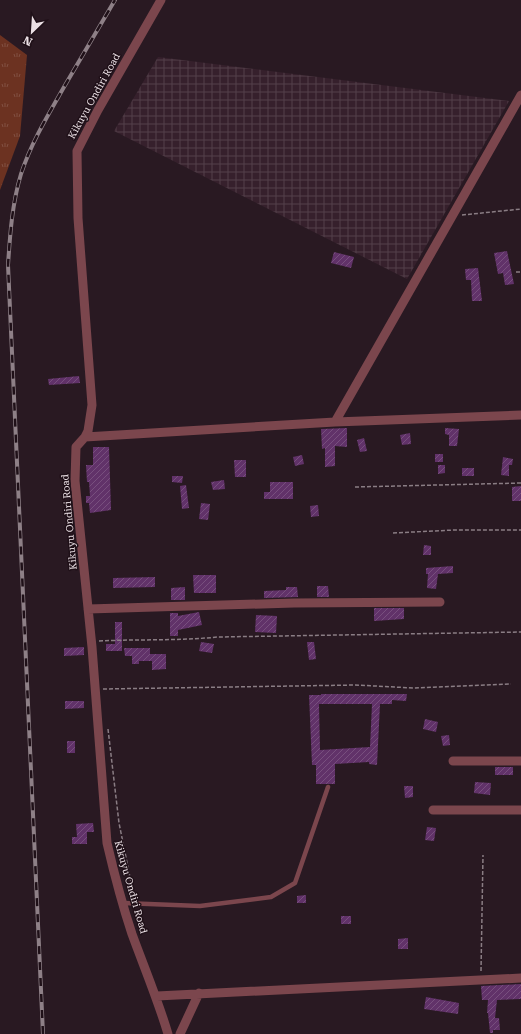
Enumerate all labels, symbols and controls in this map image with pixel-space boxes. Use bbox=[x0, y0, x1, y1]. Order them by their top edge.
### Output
north arrow bbox=[12, 12, 52, 52]
text: N bbox=[21, 33, 35, 48]
street label: Kikuyu Ondiri Road bbox=[66, 51, 122, 141]
street label: Kikuyu Ondiri Road bbox=[59, 473, 79, 570]
street label: Kikuyu Ondiri Road bbox=[112, 839, 150, 935]

